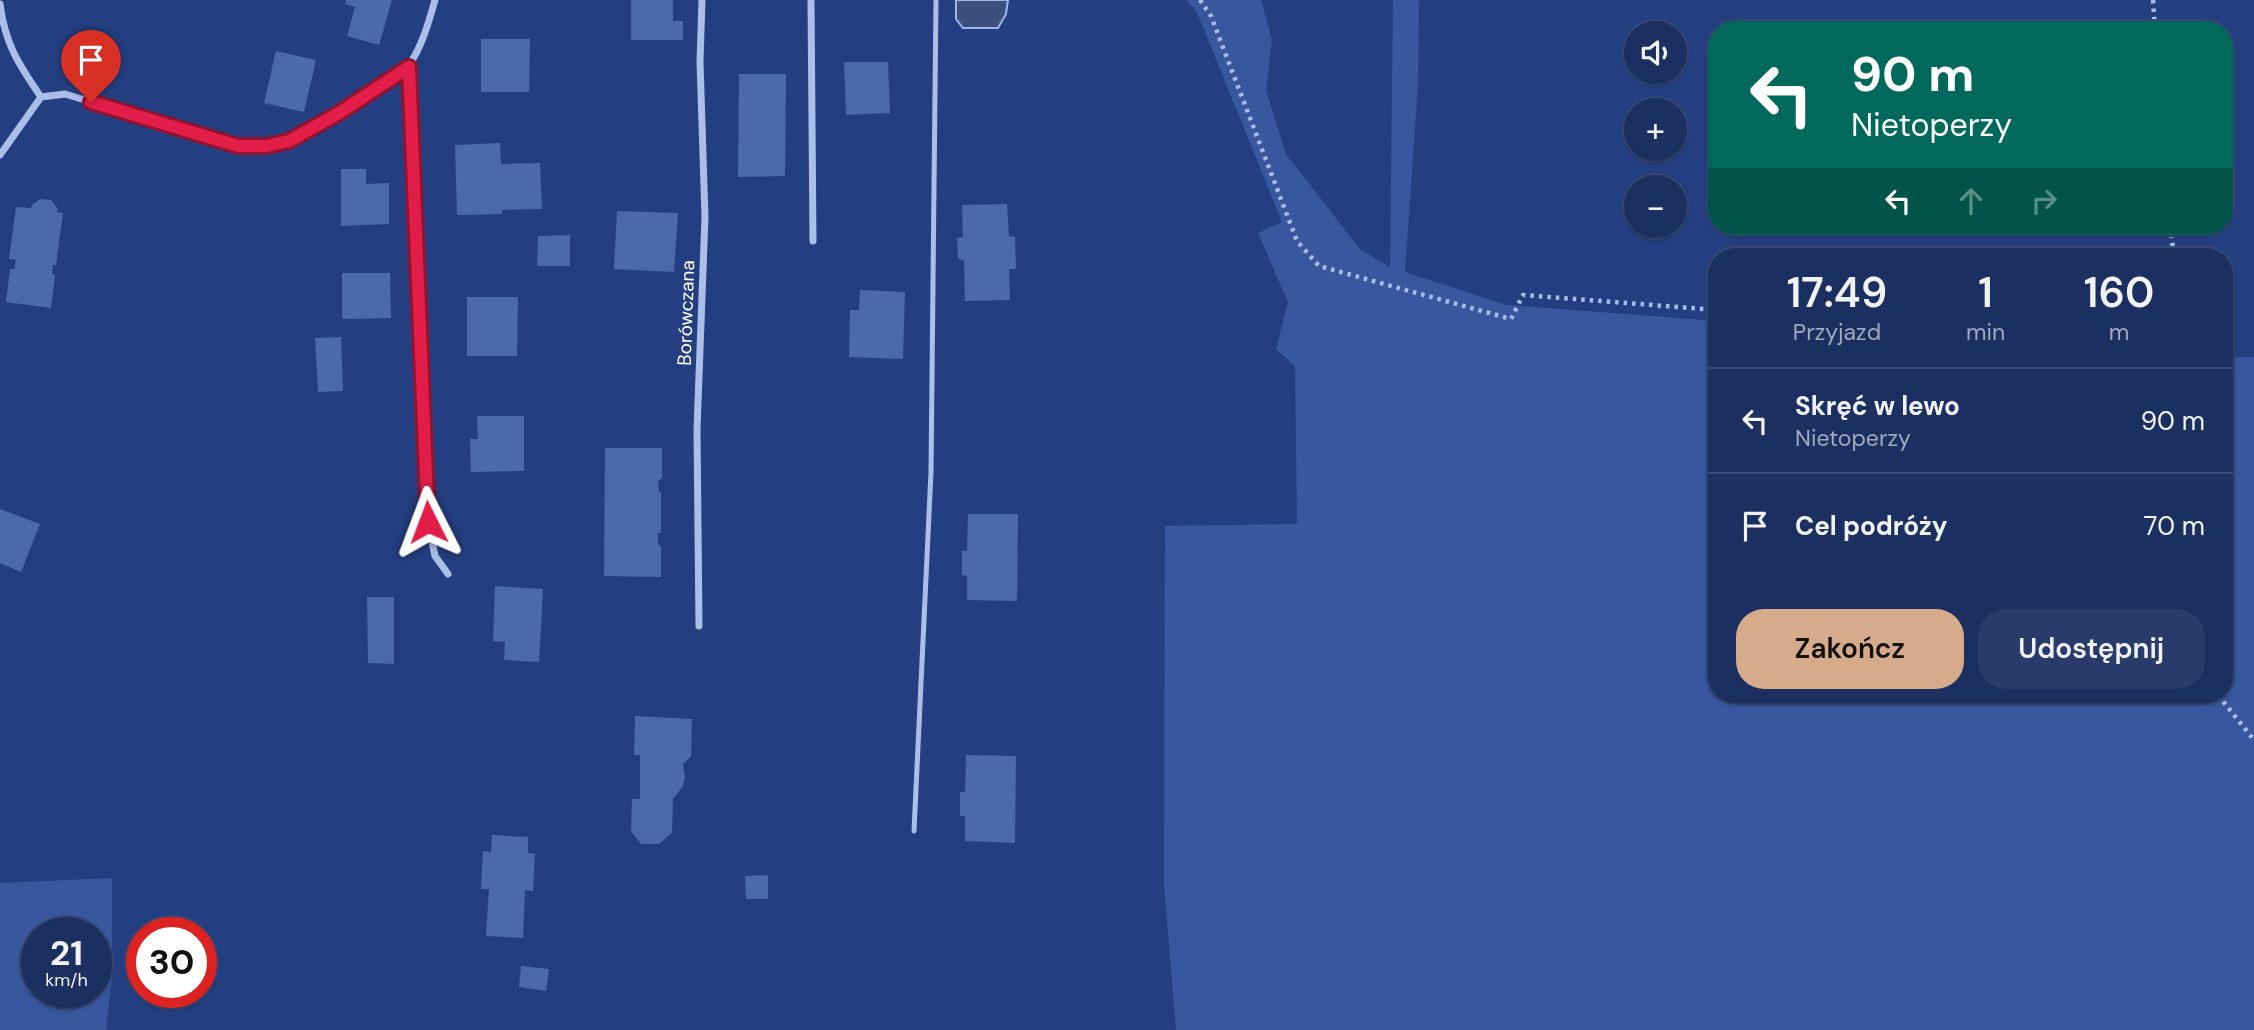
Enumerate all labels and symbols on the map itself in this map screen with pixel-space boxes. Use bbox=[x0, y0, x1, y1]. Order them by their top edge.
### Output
pin bbox=[61, 30, 121, 102]
street label: Borówczana bbox=[672, 260, 700, 366]
position arrow bbox=[391, 485, 465, 559]
speed limit sign: 30 bbox=[126, 917, 217, 1008]

